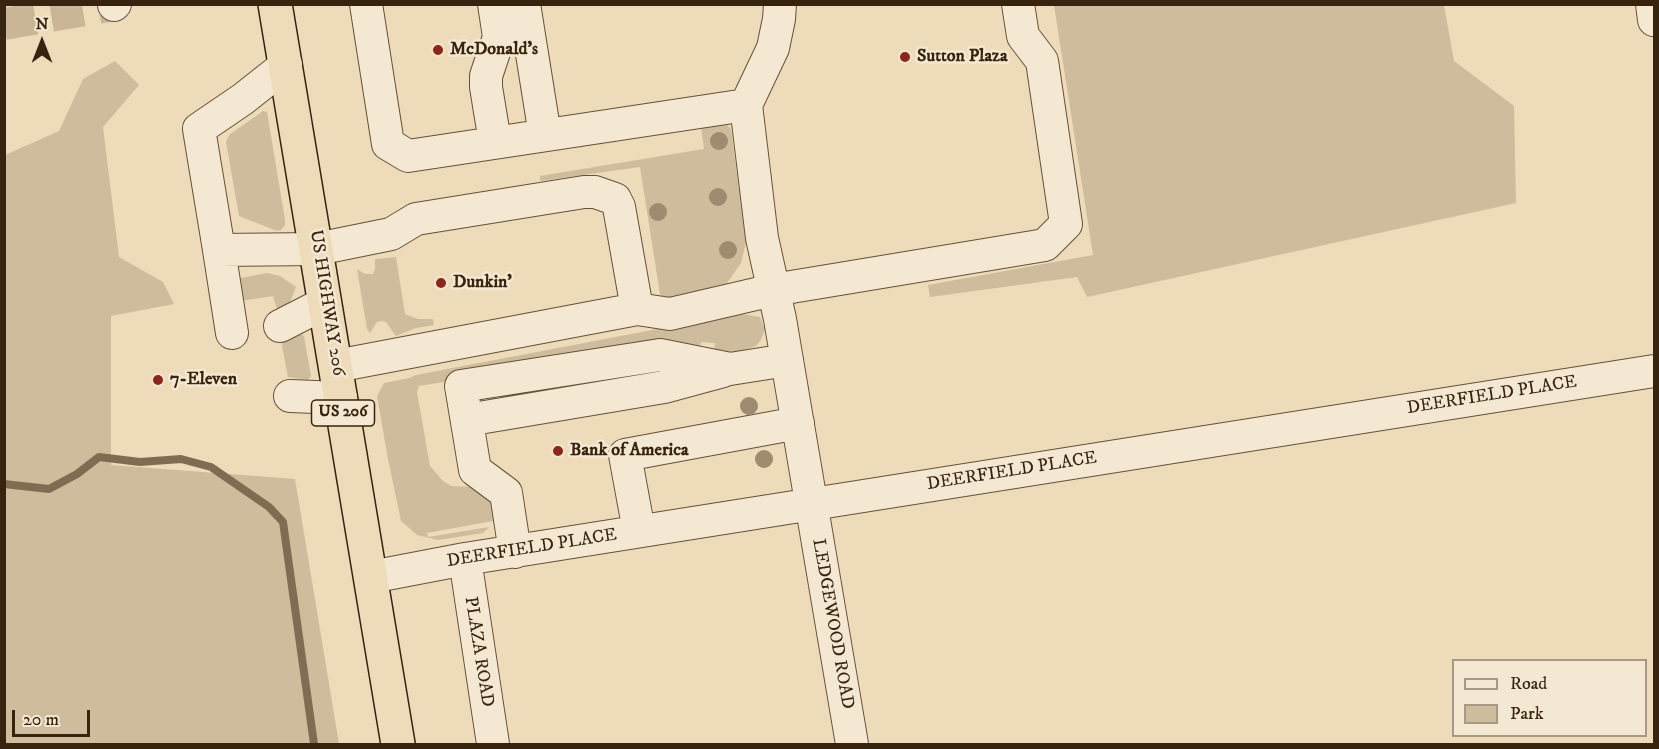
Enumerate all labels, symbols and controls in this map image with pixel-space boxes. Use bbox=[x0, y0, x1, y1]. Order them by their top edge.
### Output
north arrow bbox=[12, 12, 72, 72]
text: N bbox=[35, 14, 49, 34]
place label: McDonald's bbox=[450, 39, 538, 61]
marker: McDonald's bbox=[431, 43, 445, 57]
place label: Sutton Plaza bbox=[917, 46, 1008, 68]
marker: Sutton Plaza bbox=[898, 50, 912, 64]
street label: US HIGHWAY 206 bbox=[304, 229, 348, 377]
place label: Dunkin' bbox=[453, 272, 512, 294]
marker: Dunkin' bbox=[434, 276, 448, 290]
place label: 7-Eleven bbox=[170, 369, 237, 391]
street label: DEERFIELD PLACE bbox=[1405, 372, 1579, 420]
marker: 7-Eleven bbox=[151, 373, 165, 387]
road number: US 206 bbox=[312, 400, 374, 426]
place label: Bank of America bbox=[570, 440, 689, 462]
marker: Bank of America bbox=[551, 444, 565, 458]
street label: DEERFIELD PLACE bbox=[925, 448, 1099, 496]
street label: DEERFIELD PLACE bbox=[445, 525, 619, 573]
street label: LEDGEWOOD ROAD bbox=[806, 537, 858, 711]
street label: PLAZA ROAD bbox=[459, 595, 497, 709]
legend bbox=[1452, 659, 1647, 737]
text: Road bbox=[1510, 673, 1547, 695]
scale bar bbox=[15, 698, 93, 736]
text: Park bbox=[1510, 703, 1544, 725]
text: 20 m bbox=[23, 709, 59, 731]

